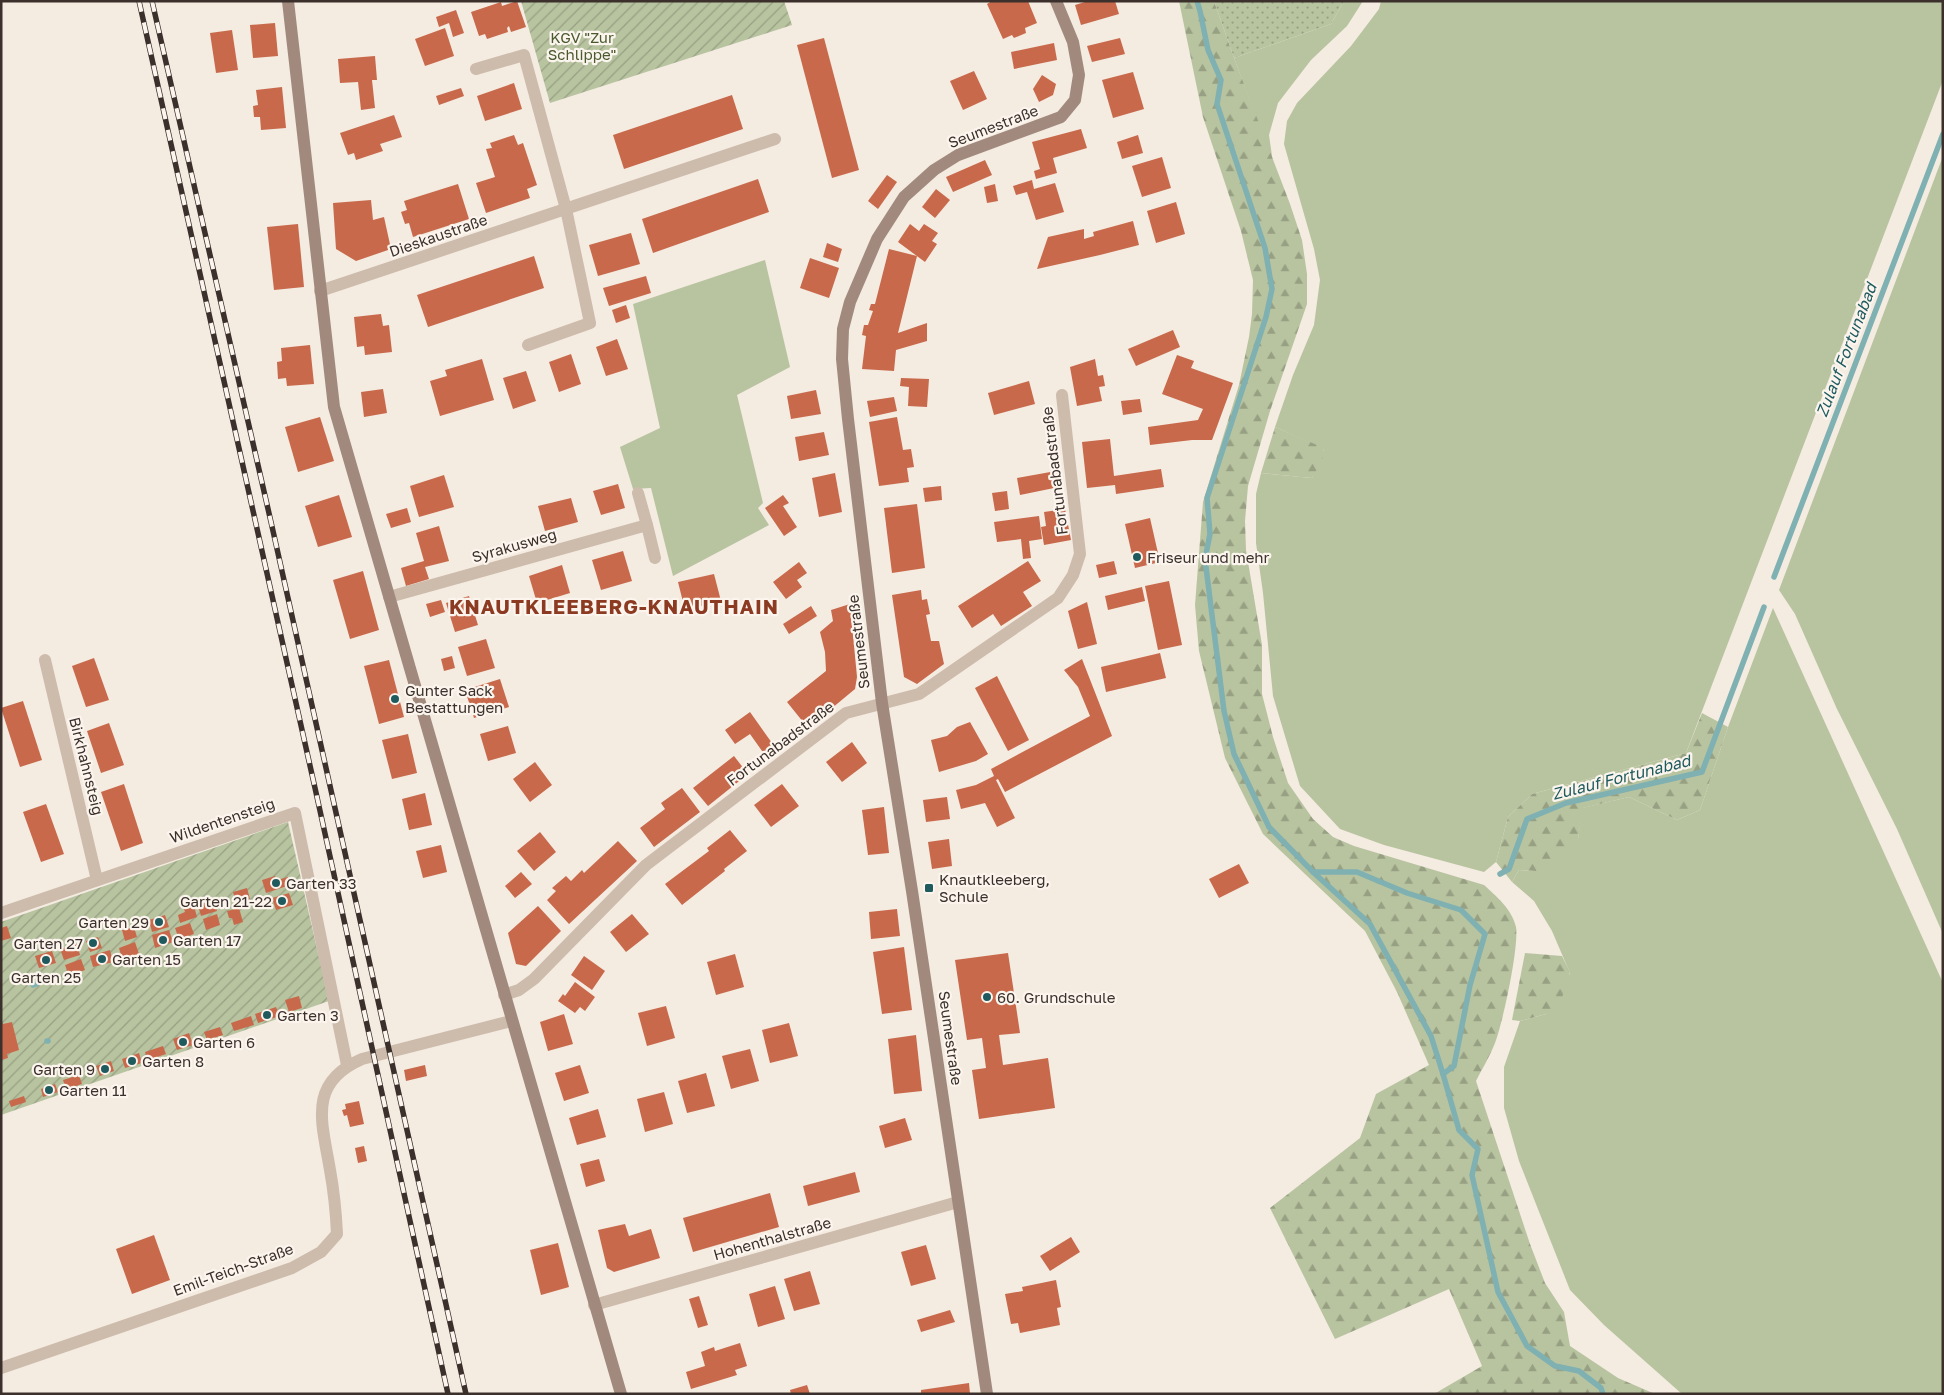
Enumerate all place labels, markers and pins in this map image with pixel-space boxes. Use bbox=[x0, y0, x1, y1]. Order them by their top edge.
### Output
place label: Friseur und mehr bbox=[1147, 548, 1270, 566]
marker: Friseur und mehr bbox=[1131, 551, 1143, 563]
place label: Gunter Sack Bestattungen bbox=[405, 681, 503, 716]
marker: Gunter Sack Bestattungen bbox=[389, 693, 401, 705]
place label: Knautkleeberg, Schule bbox=[939, 870, 1050, 905]
place label: Garten 33 bbox=[286, 874, 356, 892]
marker: Garten 33 bbox=[270, 877, 282, 889]
marker: Knautkleeberg, Schule bbox=[923, 882, 935, 894]
place label: Garten 21-22 bbox=[180, 892, 272, 910]
marker: Garten 21-22 bbox=[276, 895, 288, 907]
place label: Garten 29 bbox=[78, 913, 149, 931]
marker: Garten 29 bbox=[153, 916, 165, 928]
place label: Garten 17 bbox=[173, 931, 241, 949]
place label: Garten 27 bbox=[13, 934, 83, 952]
marker: Garten 17 bbox=[157, 934, 169, 946]
marker: Garten 27 bbox=[87, 937, 99, 949]
place label: Garten 15 bbox=[112, 950, 181, 968]
marker: Garten 15 bbox=[96, 953, 108, 965]
marker: Garten 25 bbox=[40, 954, 52, 966]
place label: Garten 25 bbox=[11, 968, 81, 986]
place label: 60. Grundschule bbox=[997, 988, 1116, 1006]
marker: 60. Grundschule bbox=[981, 991, 993, 1003]
place label: Garten 3 bbox=[277, 1006, 339, 1024]
marker: Garten 3 bbox=[261, 1009, 273, 1021]
place label: Garten 6 bbox=[193, 1033, 255, 1051]
marker: Garten 6 bbox=[177, 1036, 189, 1048]
place label: Garten 8 bbox=[142, 1052, 204, 1070]
marker: Garten 8 bbox=[126, 1055, 138, 1067]
place label: Garten 9 bbox=[33, 1060, 95, 1078]
marker: Garten 9 bbox=[99, 1063, 111, 1075]
place label: Garten 11 bbox=[59, 1081, 126, 1099]
marker: Garten 11 bbox=[43, 1084, 55, 1096]

